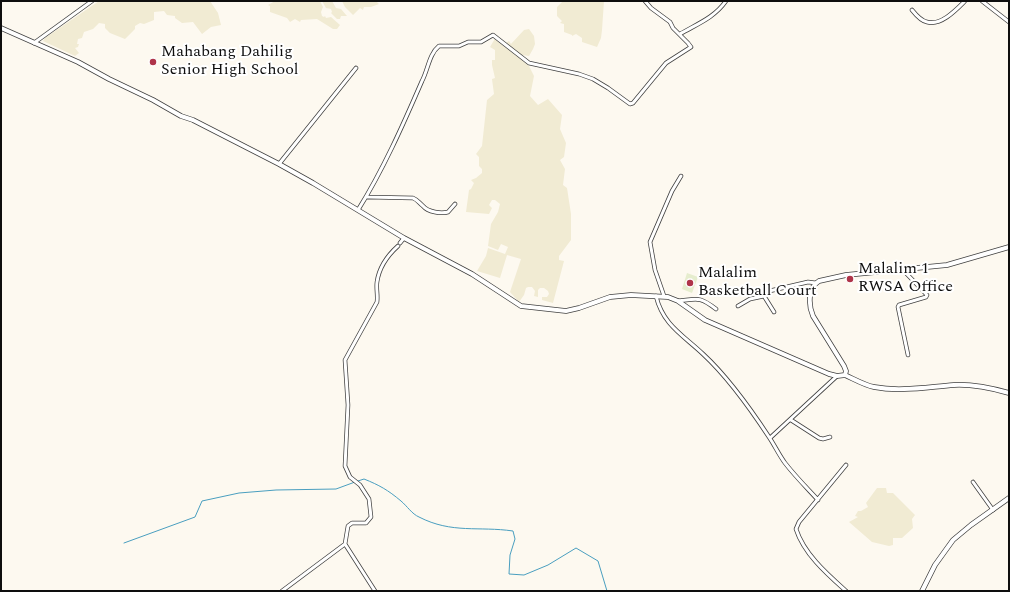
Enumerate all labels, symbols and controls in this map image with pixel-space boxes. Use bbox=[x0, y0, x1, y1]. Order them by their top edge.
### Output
place label: Mahabang Dahilig Senior High School bbox=[161, 43, 299, 81]
marker: Mahabang Dahilig Senior High School bbox=[148, 57, 158, 67]
place label: Malalim 1 RWSA Office bbox=[858, 260, 953, 298]
place label: Malalim Basketball Court bbox=[698, 264, 817, 302]
marker: Malalim 1 RWSA Office bbox=[845, 274, 855, 284]
marker: Malalim Basketball Court bbox=[685, 278, 695, 288]

